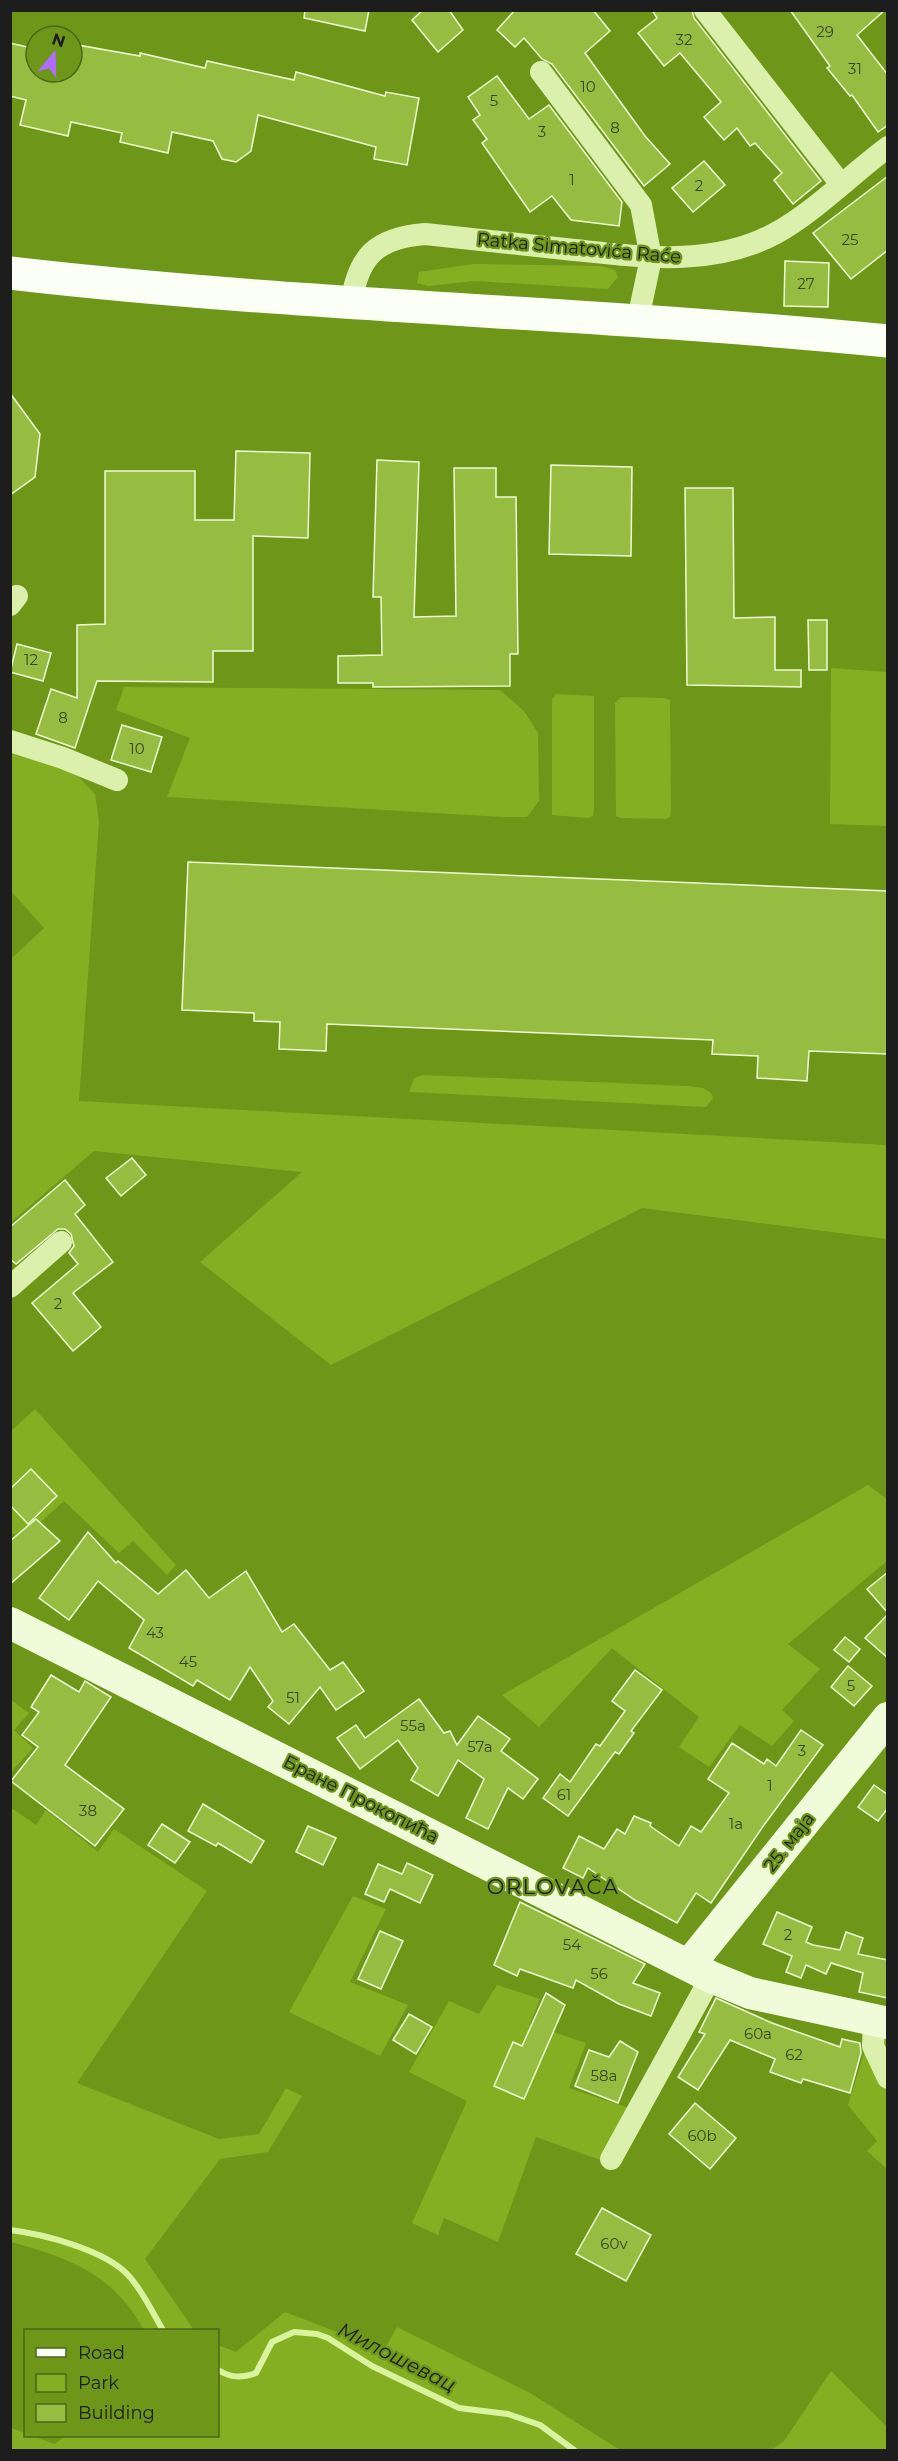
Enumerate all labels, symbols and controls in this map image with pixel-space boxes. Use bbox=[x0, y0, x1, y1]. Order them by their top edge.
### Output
house number: 29 bbox=[816, 22, 834, 41]
north arrow bbox=[24, 24, 84, 84]
text: N bbox=[50, 29, 68, 51]
house number: 32 bbox=[676, 30, 692, 49]
house number: 31 bbox=[848, 59, 862, 78]
house number: 10 bbox=[580, 77, 596, 96]
house number: 5 bbox=[490, 91, 498, 110]
house number: 8 bbox=[610, 118, 620, 137]
house number: 3 bbox=[538, 122, 546, 141]
house number: 1 bbox=[569, 170, 575, 189]
house number: 2 bbox=[695, 176, 703, 195]
street label: Ratka Simatovića Raće bbox=[476, 228, 682, 268]
house number: 25 bbox=[841, 230, 859, 249]
house number: 27 bbox=[797, 274, 815, 293]
house number: 12 bbox=[24, 650, 38, 669]
house number: 8 bbox=[58, 708, 68, 727]
house number: 10 bbox=[129, 739, 145, 758]
house number: 2 bbox=[54, 1294, 62, 1313]
house number: 43 bbox=[146, 1623, 164, 1642]
house number: 45 bbox=[179, 1652, 197, 1671]
house number: 5 bbox=[847, 1676, 855, 1695]
house number: 51 bbox=[286, 1688, 300, 1707]
house number: 55a bbox=[400, 1716, 426, 1735]
house number: 57a bbox=[467, 1737, 493, 1756]
house number: 3 bbox=[798, 1741, 806, 1760]
street label: Бране Прокопића bbox=[280, 1750, 442, 1848]
house number: 1 bbox=[767, 1776, 773, 1795]
house number: 61 bbox=[557, 1785, 571, 1804]
house number: 38 bbox=[79, 1801, 97, 1820]
street label: 25. маја bbox=[759, 1808, 819, 1876]
house number: 1a bbox=[729, 1814, 743, 1833]
district label: ORLOVAČA bbox=[487, 1874, 619, 1899]
house number: 2 bbox=[784, 1925, 792, 1944]
house number: 54 bbox=[563, 1935, 581, 1954]
house number: 56 bbox=[590, 1964, 608, 1983]
house number: 60a bbox=[744, 2024, 772, 2043]
house number: 62 bbox=[785, 2045, 803, 2064]
house number: 58a bbox=[591, 2066, 617, 2085]
house number: 60b bbox=[687, 2126, 717, 2145]
house number: 60v bbox=[600, 2234, 629, 2253]
water label: Милошевац bbox=[334, 2317, 460, 2397]
legend bbox=[24, 2329, 219, 2437]
text: Road bbox=[78, 2342, 125, 2364]
text: Park bbox=[78, 2372, 119, 2394]
text: Building bbox=[78, 2402, 155, 2424]

